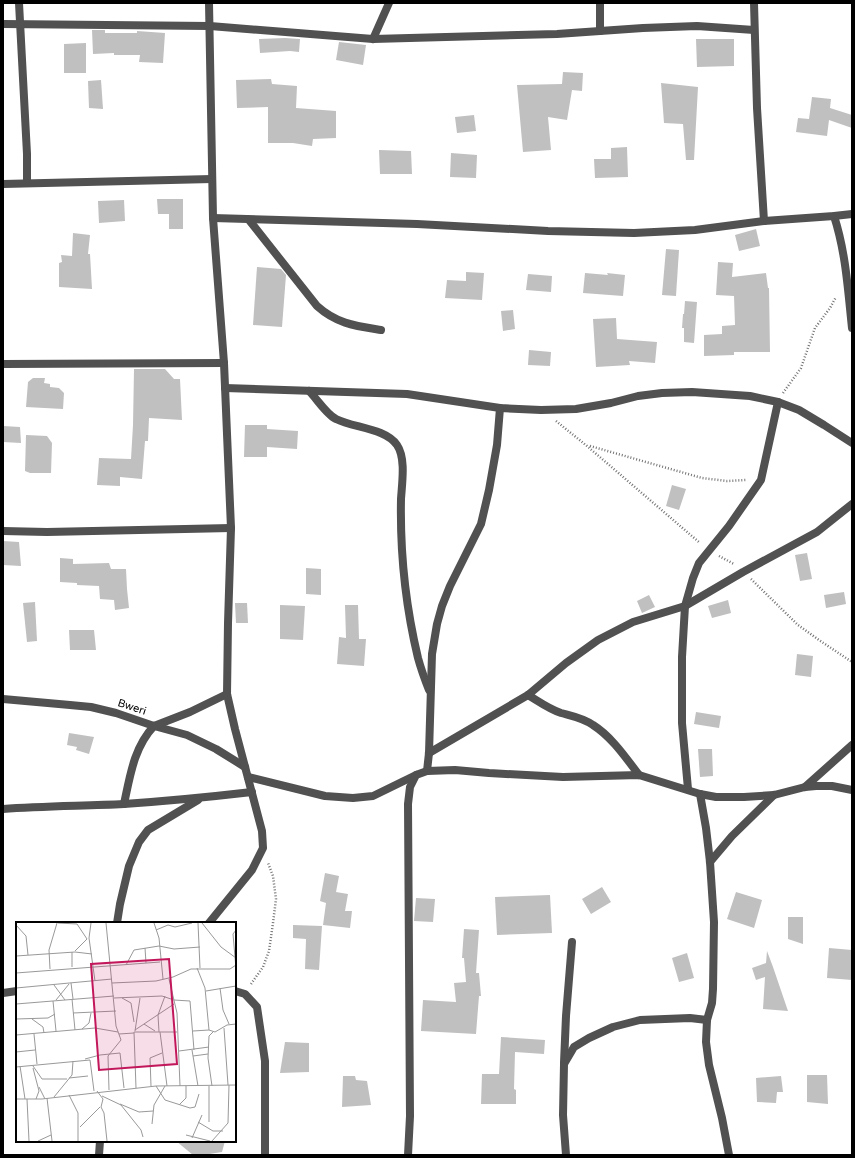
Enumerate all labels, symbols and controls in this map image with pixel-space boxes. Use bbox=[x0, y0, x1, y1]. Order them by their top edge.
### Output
street label: Bweri bbox=[116, 696, 148, 718]
inset map bbox=[16, 922, 236, 1142]

